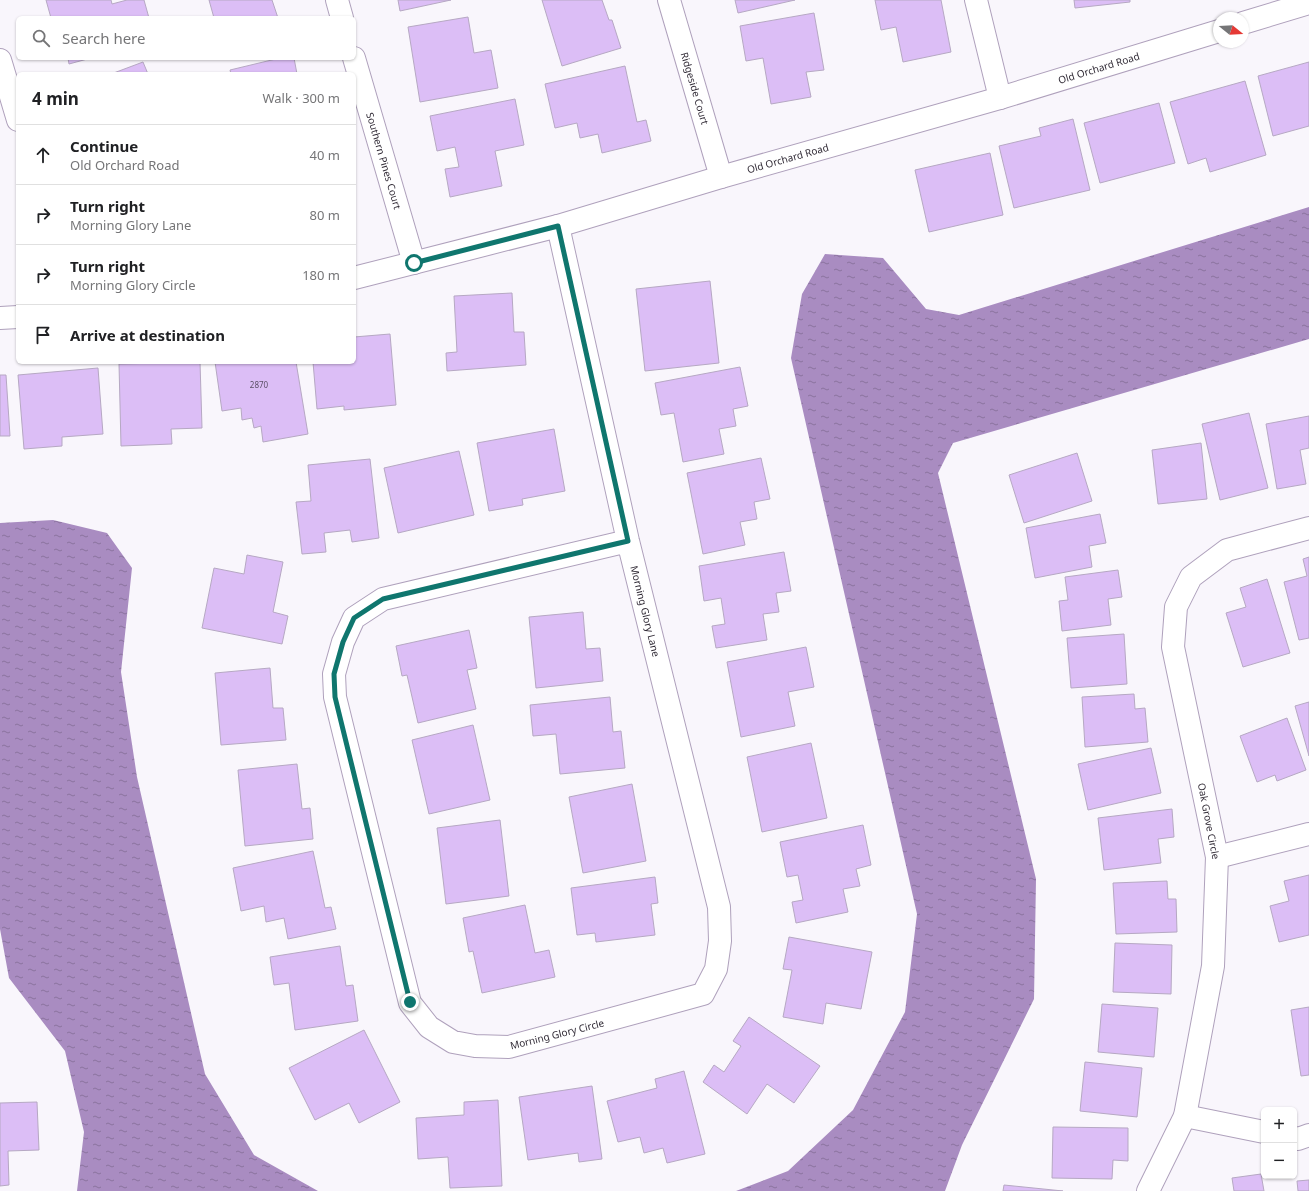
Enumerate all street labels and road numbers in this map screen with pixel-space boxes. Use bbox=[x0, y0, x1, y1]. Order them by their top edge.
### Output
street label: Old Orchard Road bbox=[1056, 49, 1141, 87]
street label: Ridgeside Court bbox=[678, 50, 712, 127]
street label: Southern Pines Court bbox=[363, 111, 405, 211]
street label: Old Orchard Road bbox=[745, 140, 830, 176]
street label: Morning Glory Lane bbox=[627, 564, 664, 659]
street label: Oak Grove Circle bbox=[1195, 782, 1223, 861]
street label: Morning Glory Circle bbox=[508, 1015, 606, 1052]

